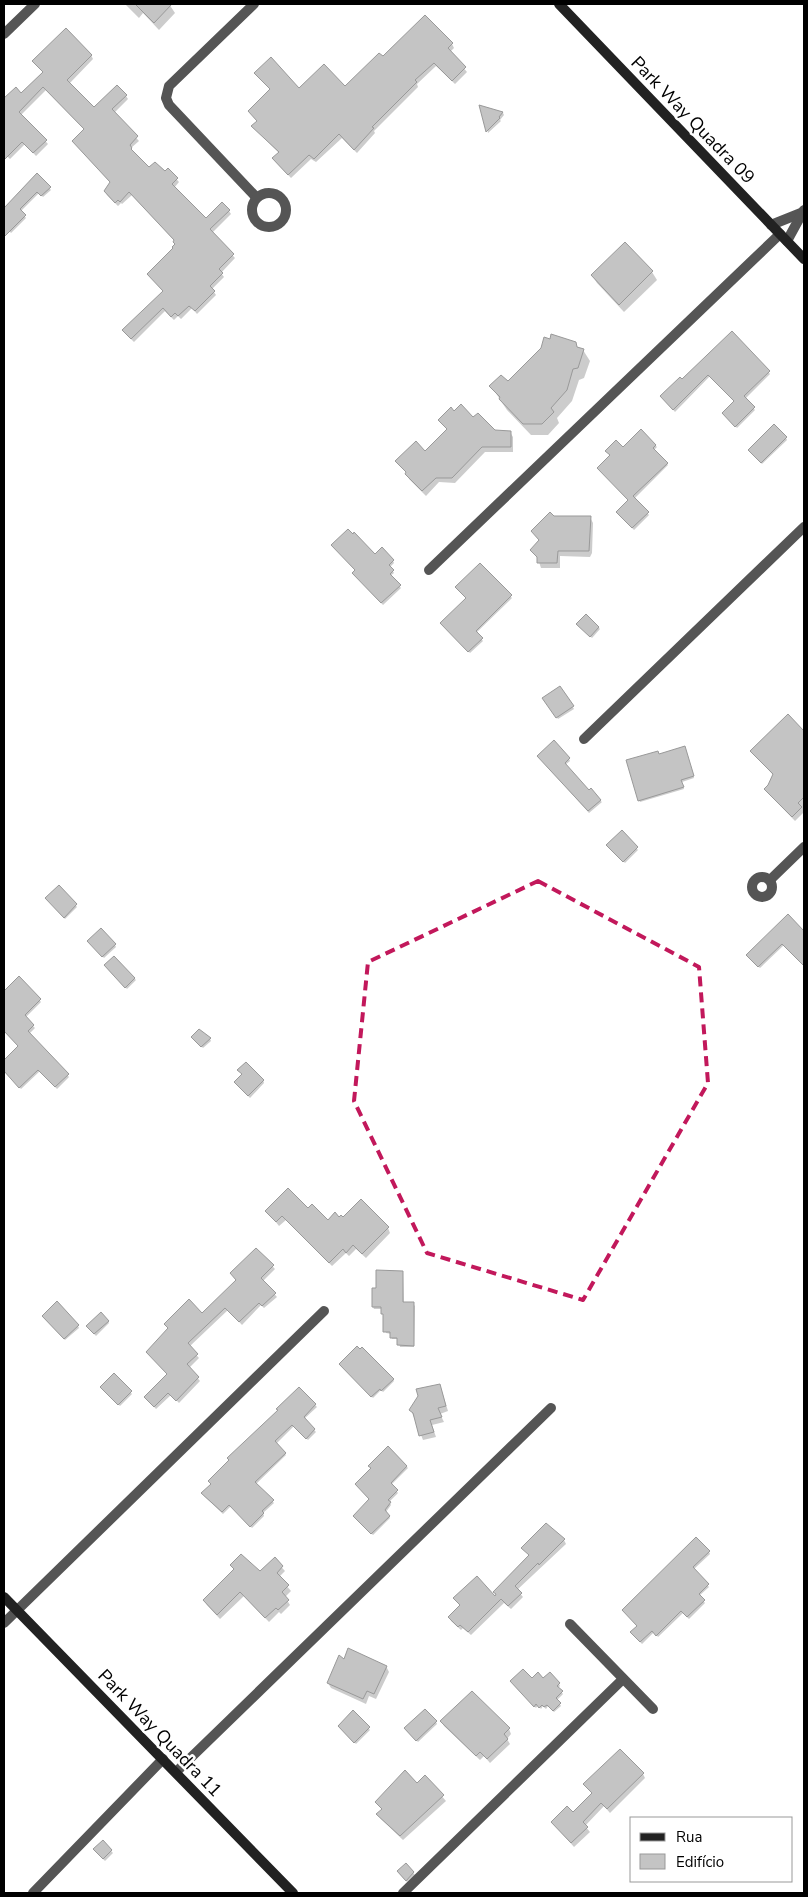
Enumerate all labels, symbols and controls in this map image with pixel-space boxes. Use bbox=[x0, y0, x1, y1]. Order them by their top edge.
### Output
street label: Park Way Quadra 09 bbox=[626, 51, 760, 189]
street label: Park Way Quadra 11 bbox=[93, 1664, 227, 1802]
legend bbox=[630, 1817, 793, 1882]
text: Rua bbox=[676, 1827, 702, 1847]
text: Edifício bbox=[676, 1852, 724, 1872]

